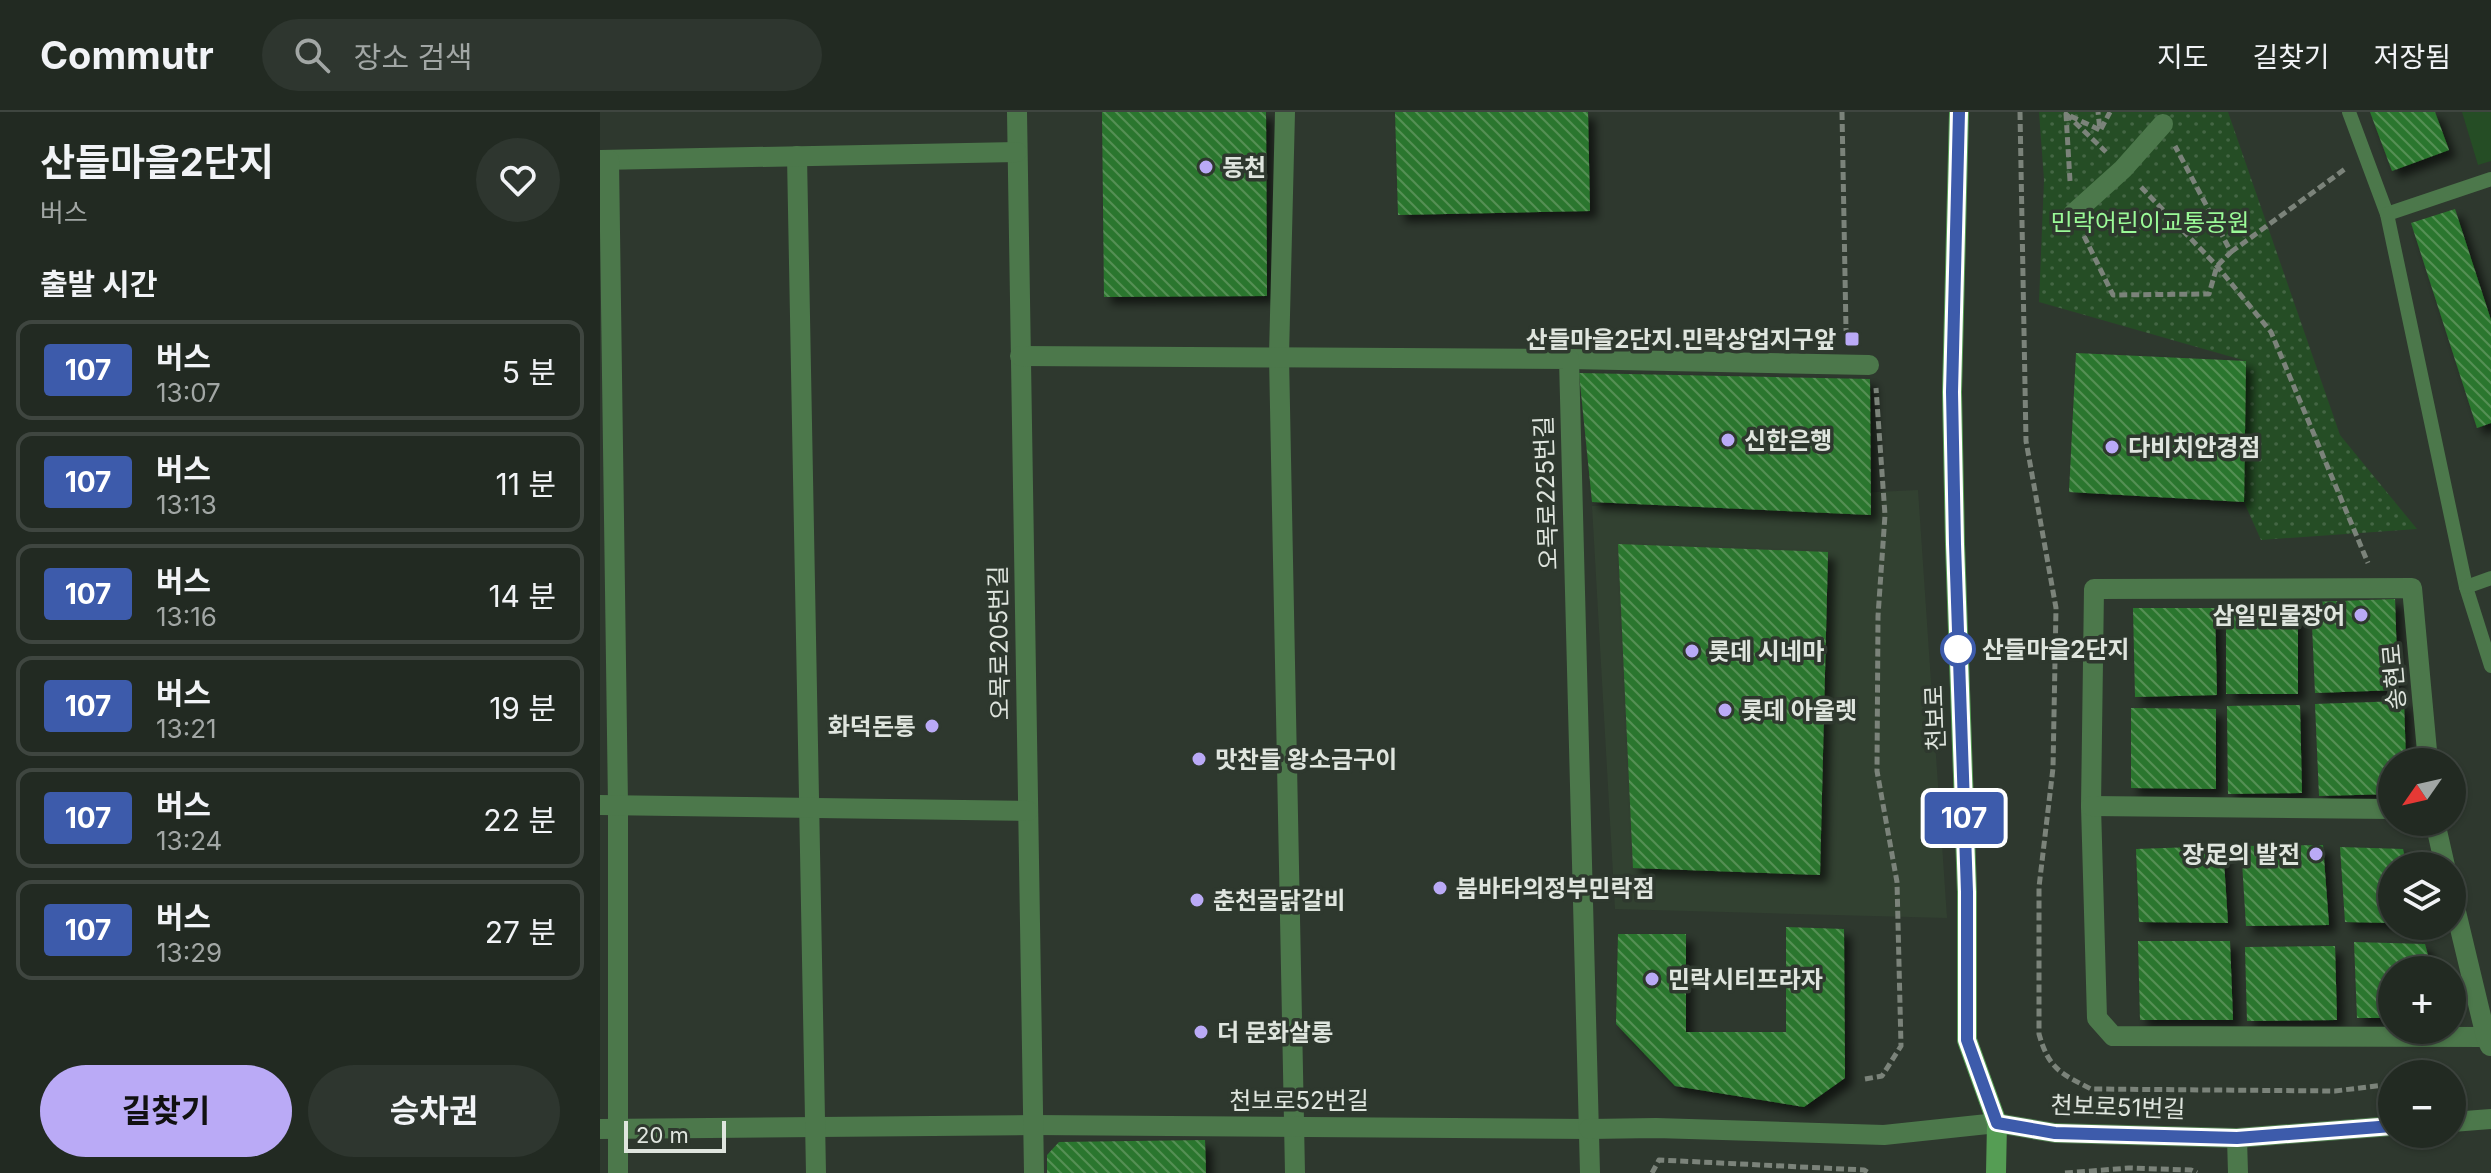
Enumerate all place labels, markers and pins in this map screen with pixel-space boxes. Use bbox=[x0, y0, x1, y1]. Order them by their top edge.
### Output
place label: 동천 bbox=[1222, 153, 1266, 182]
marker: 동천 bbox=[1197, 158, 1215, 176]
place label: 산들마을2단지.민락상업지구앞 bbox=[1526, 325, 1836, 354]
marker: 산들마을2단지.민락상업지구앞 bbox=[1843, 330, 1861, 348]
place label: 신한은행 bbox=[1744, 426, 1832, 455]
marker: 신한은행 bbox=[1719, 431, 1737, 449]
place label: 다비치안경점 bbox=[2128, 433, 2260, 462]
marker: 다비치안경점 bbox=[2103, 438, 2121, 456]
place label: 삼일민물장어 bbox=[2213, 601, 2345, 630]
marker: 삼일민물장어 bbox=[2352, 606, 2370, 624]
marker: 산들마을2단지 bbox=[1941, 632, 1975, 666]
place label: 산들마을2단지 bbox=[1982, 635, 2130, 664]
place label: 롯데 시네마 bbox=[1708, 637, 1824, 666]
marker: 롯데 시네마 bbox=[1683, 642, 1701, 660]
place label: 롯데 아울렛 bbox=[1741, 696, 1857, 725]
marker: 롯데 아울렛 bbox=[1716, 701, 1734, 719]
place label: 화덕돈통 bbox=[828, 712, 916, 741]
marker: 화덕돈통 bbox=[923, 717, 941, 735]
place label: 맛찬들 왕소금구이 bbox=[1215, 745, 1397, 774]
marker: 맛찬들 왕소금구이 bbox=[1190, 750, 1208, 768]
place label: 장足의 발전 bbox=[2182, 840, 2300, 869]
marker: 장足의 발전 bbox=[2307, 845, 2325, 863]
place label: 붐바타의정부민락점 bbox=[1456, 874, 1655, 903]
marker: 붐바타의정부민락점 bbox=[1431, 879, 1449, 897]
place label: 춘천골닭갈비 bbox=[1213, 886, 1345, 915]
marker: 춘천골닭갈비 bbox=[1188, 891, 1206, 909]
place label: 민락시티프라자 bbox=[1668, 965, 1823, 994]
marker: 민락시티프라자 bbox=[1643, 970, 1661, 988]
place label: 더 문화살롱 bbox=[1217, 1018, 1333, 1047]
marker: 더 문화살롱 bbox=[1192, 1023, 1210, 1041]

